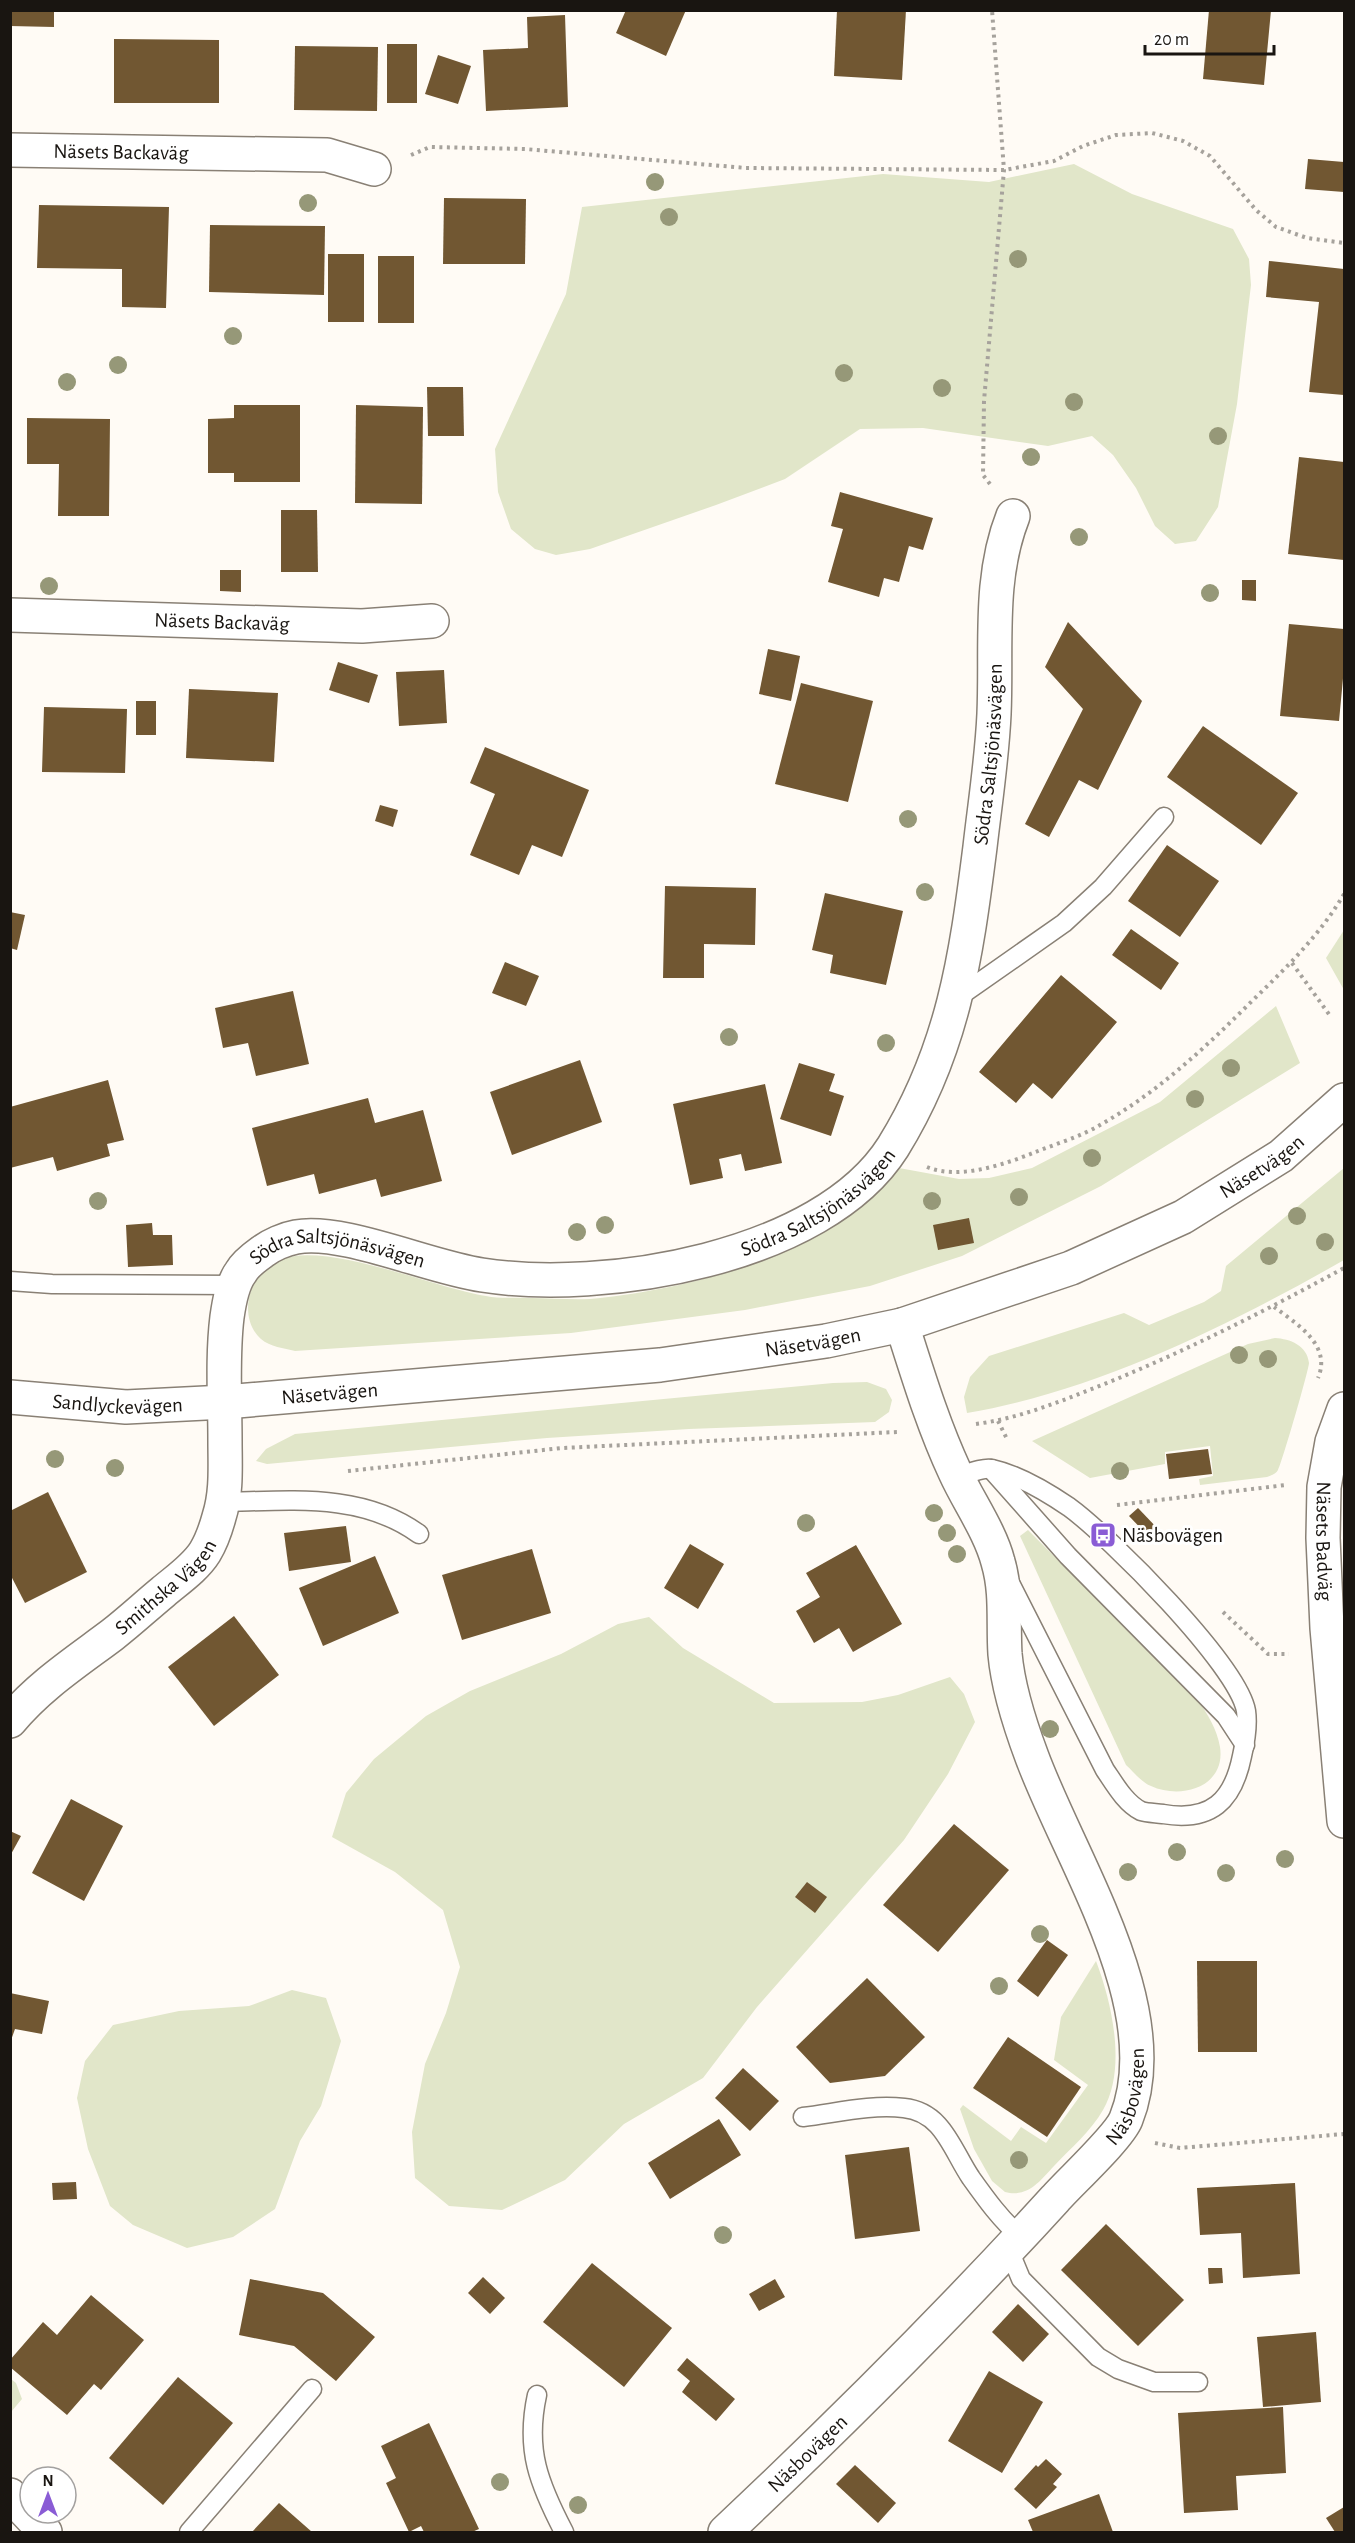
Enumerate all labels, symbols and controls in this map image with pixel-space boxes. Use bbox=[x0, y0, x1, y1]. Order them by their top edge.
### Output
scale bar bbox=[1145, 18, 1274, 56]
text: 20 m bbox=[1154, 31, 1189, 49]
street label: Näsets Backaväg bbox=[53, 140, 190, 163]
street label: Näsets Backaväg bbox=[154, 609, 291, 634]
street label: Södra Saltsjönäsvägen bbox=[970, 663, 1005, 846]
street label: Näsetvägen bbox=[1216, 1130, 1308, 1202]
street label: Södra Saltsjönäsvägen bbox=[738, 1145, 899, 1260]
text: Södra Saltsjönäsvägen bbox=[245, 1225, 428, 1271]
street label: Södra Saltsjönäsvägen bbox=[249, 1253, 431, 1279]
street label: Näsetvägen bbox=[763, 1323, 863, 1360]
street label: Näsetvägen bbox=[280, 1379, 379, 1408]
street label: Sandlyckevägen bbox=[52, 1390, 183, 1418]
street label: Näsets Badväg bbox=[1312, 1481, 1336, 1602]
bus stop icon: Näsbovägen bbox=[1088, 1520, 1118, 1550]
place label: Näsbovägen bbox=[1122, 1525, 1223, 1546]
street label: Smithska Vägen bbox=[111, 1536, 220, 1639]
street label: Näsbovägen bbox=[1101, 2048, 1148, 2149]
street label: Näsbovägen bbox=[764, 2410, 851, 2496]
north arrow bbox=[18, 2465, 78, 2525]
text: N bbox=[42, 2473, 54, 2489]

